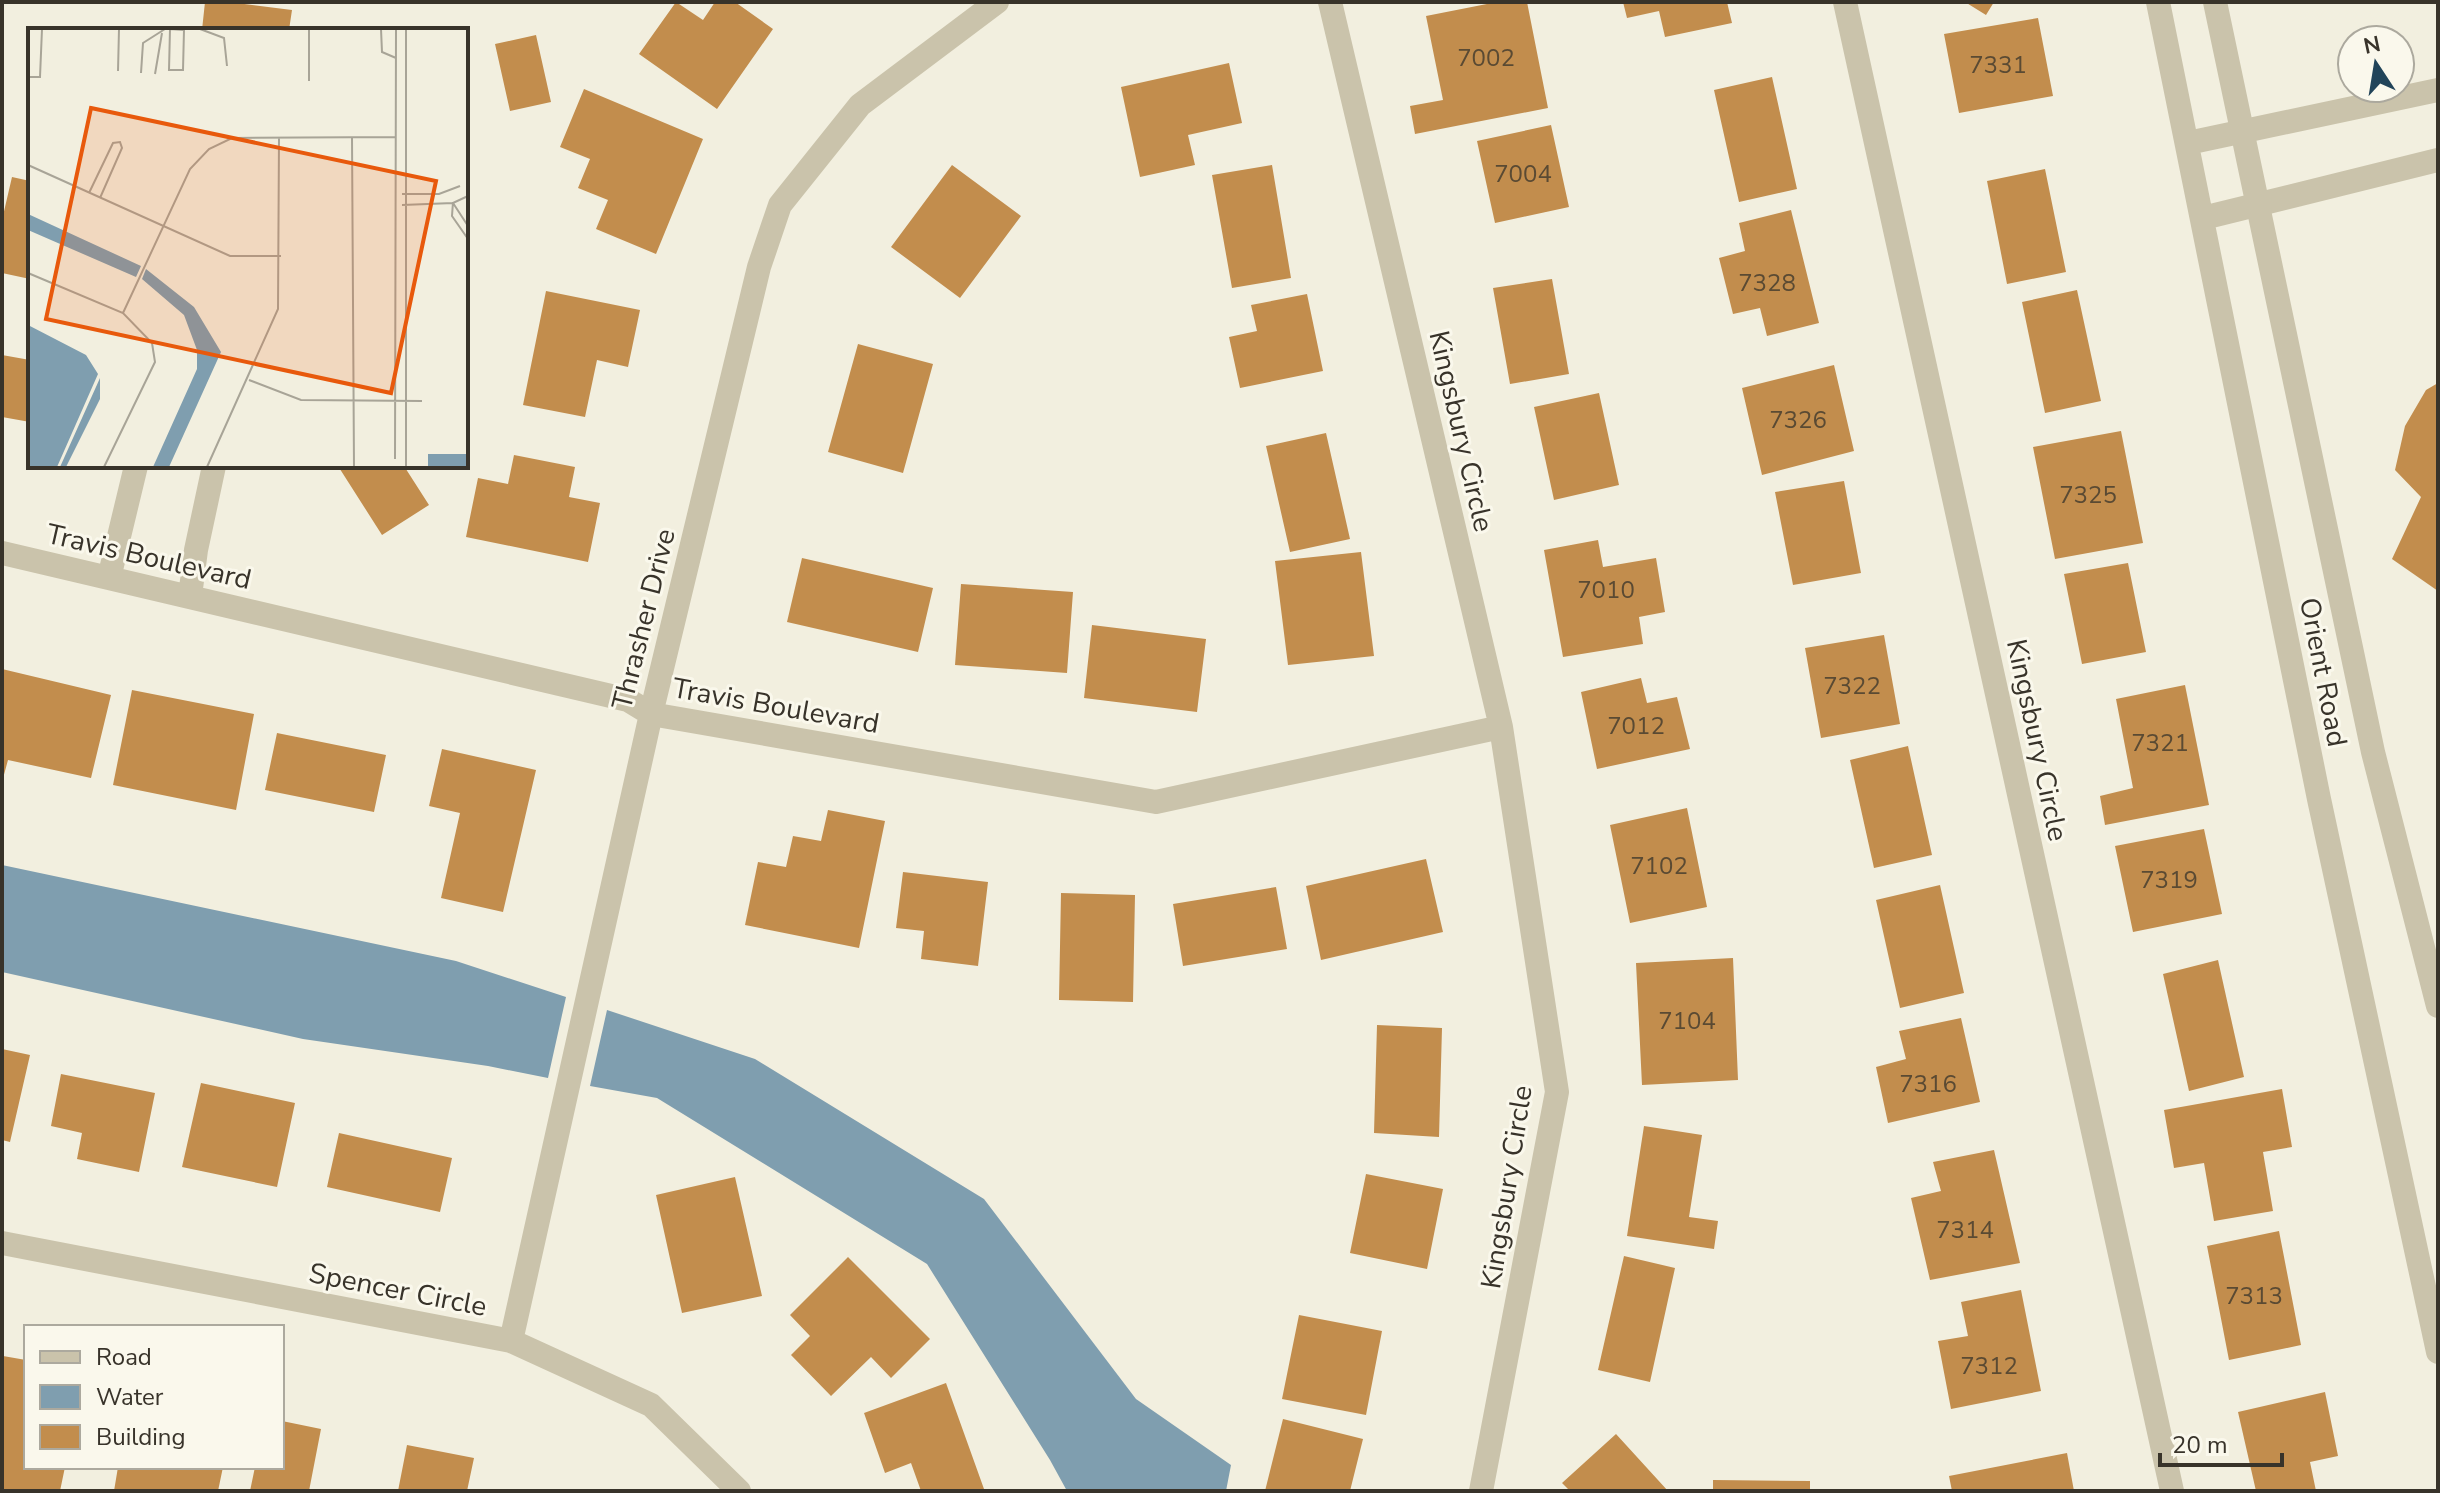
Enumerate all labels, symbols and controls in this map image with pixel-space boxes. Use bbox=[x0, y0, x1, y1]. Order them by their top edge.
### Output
north arrow bbox=[2336, 24, 2416, 104]
inset map bbox=[28, 28, 468, 468]
text: N bbox=[2361, 29, 2383, 62]
house number: 7002 bbox=[1457, 42, 1515, 74]
house number: 7331 bbox=[1969, 49, 2027, 81]
house number: 7004 bbox=[1494, 158, 1552, 190]
house number: 7328 bbox=[1738, 267, 1796, 299]
street label: Kingsbury Circle bbox=[1419, 327, 1503, 536]
house number: 7326 bbox=[1769, 404, 1827, 436]
house number: 7325 bbox=[2059, 479, 2117, 511]
street label: Travis Boulevard bbox=[43, 515, 255, 599]
street label: Thrasher Drive bbox=[603, 525, 685, 714]
house number: 7010 bbox=[1577, 574, 1635, 606]
street label: Orient Road bbox=[2290, 594, 2356, 750]
street label: Kingsbury Circle bbox=[1997, 636, 2077, 845]
street label: Travis Boulevard bbox=[670, 669, 882, 743]
house number: 7322 bbox=[1823, 670, 1881, 702]
house number: 7012 bbox=[1607, 710, 1665, 742]
house number: 7321 bbox=[2131, 727, 2189, 759]
house number: 7102 bbox=[1630, 850, 1688, 882]
house number: 7319 bbox=[2140, 864, 2198, 896]
house number: 7104 bbox=[1658, 1005, 1716, 1037]
house number: 7316 bbox=[1899, 1068, 1957, 1100]
street label: Kingsbury Circle bbox=[1472, 1083, 1542, 1292]
house number: 7314 bbox=[1936, 1214, 1994, 1246]
street label: Spencer Circle bbox=[306, 1254, 490, 1326]
house number: 7313 bbox=[2225, 1280, 2283, 1312]
legend bbox=[24, 1325, 284, 1469]
text: Road bbox=[96, 1341, 152, 1373]
house number: 7312 bbox=[1960, 1350, 2018, 1382]
text: Water bbox=[96, 1381, 164, 1413]
scale bar bbox=[2160, 1417, 2282, 1467]
text: Building bbox=[96, 1421, 186, 1453]
text: 20 m bbox=[2172, 1429, 2228, 1461]

